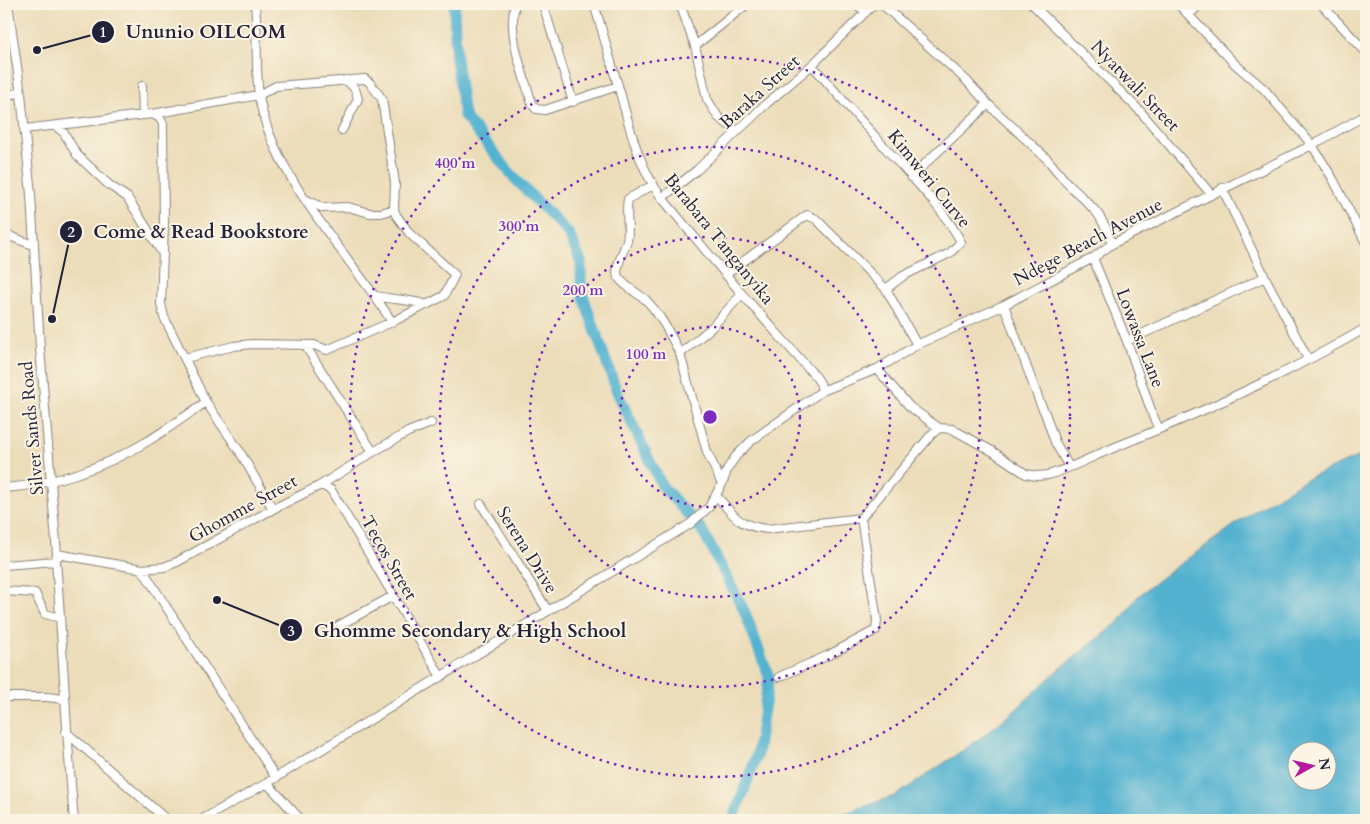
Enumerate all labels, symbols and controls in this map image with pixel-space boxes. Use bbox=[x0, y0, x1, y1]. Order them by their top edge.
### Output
callout: Ununio OILCOM bbox=[90, 15, 296, 49]
text: Ununio OILCOM bbox=[126, 19, 287, 45]
text: 1 bbox=[99, 22, 107, 42]
street label: Nyatwali Street bbox=[1085, 35, 1185, 137]
street label: Baraka Street bbox=[715, 49, 806, 135]
street label: Kimweri Curve bbox=[881, 124, 977, 234]
text: 400 m bbox=[435, 153, 476, 173]
street label: Barabara Tanganyika bbox=[658, 168, 780, 310]
street label: Ndege Beach Avenue bbox=[1009, 192, 1167, 292]
callout: Come & Read Bookstore bbox=[59, 215, 319, 249]
text: 300 m bbox=[499, 216, 540, 236]
text: Come & Read Bookstore bbox=[93, 219, 309, 245]
text: 2 bbox=[67, 222, 75, 242]
text: 200 m bbox=[563, 280, 604, 300]
street label: Lowassa Lane bbox=[1110, 285, 1170, 391]
text: 100 m bbox=[626, 344, 667, 364]
street label: Silver Sands Road bbox=[14, 360, 50, 496]
centre of rings bbox=[701, 408, 719, 426]
street label: Ghomme Street bbox=[184, 469, 302, 549]
street label: Serena Drive bbox=[490, 502, 564, 598]
street label: Tecos Street bbox=[355, 511, 423, 605]
callout: Ghomme Secondary & High School bbox=[278, 613, 636, 647]
text: Ghomme Secondary & High School bbox=[314, 618, 627, 644]
text: 3 bbox=[287, 621, 295, 641]
north arrow bbox=[1288, 742, 1338, 792]
text: N bbox=[1314, 757, 1335, 772]

